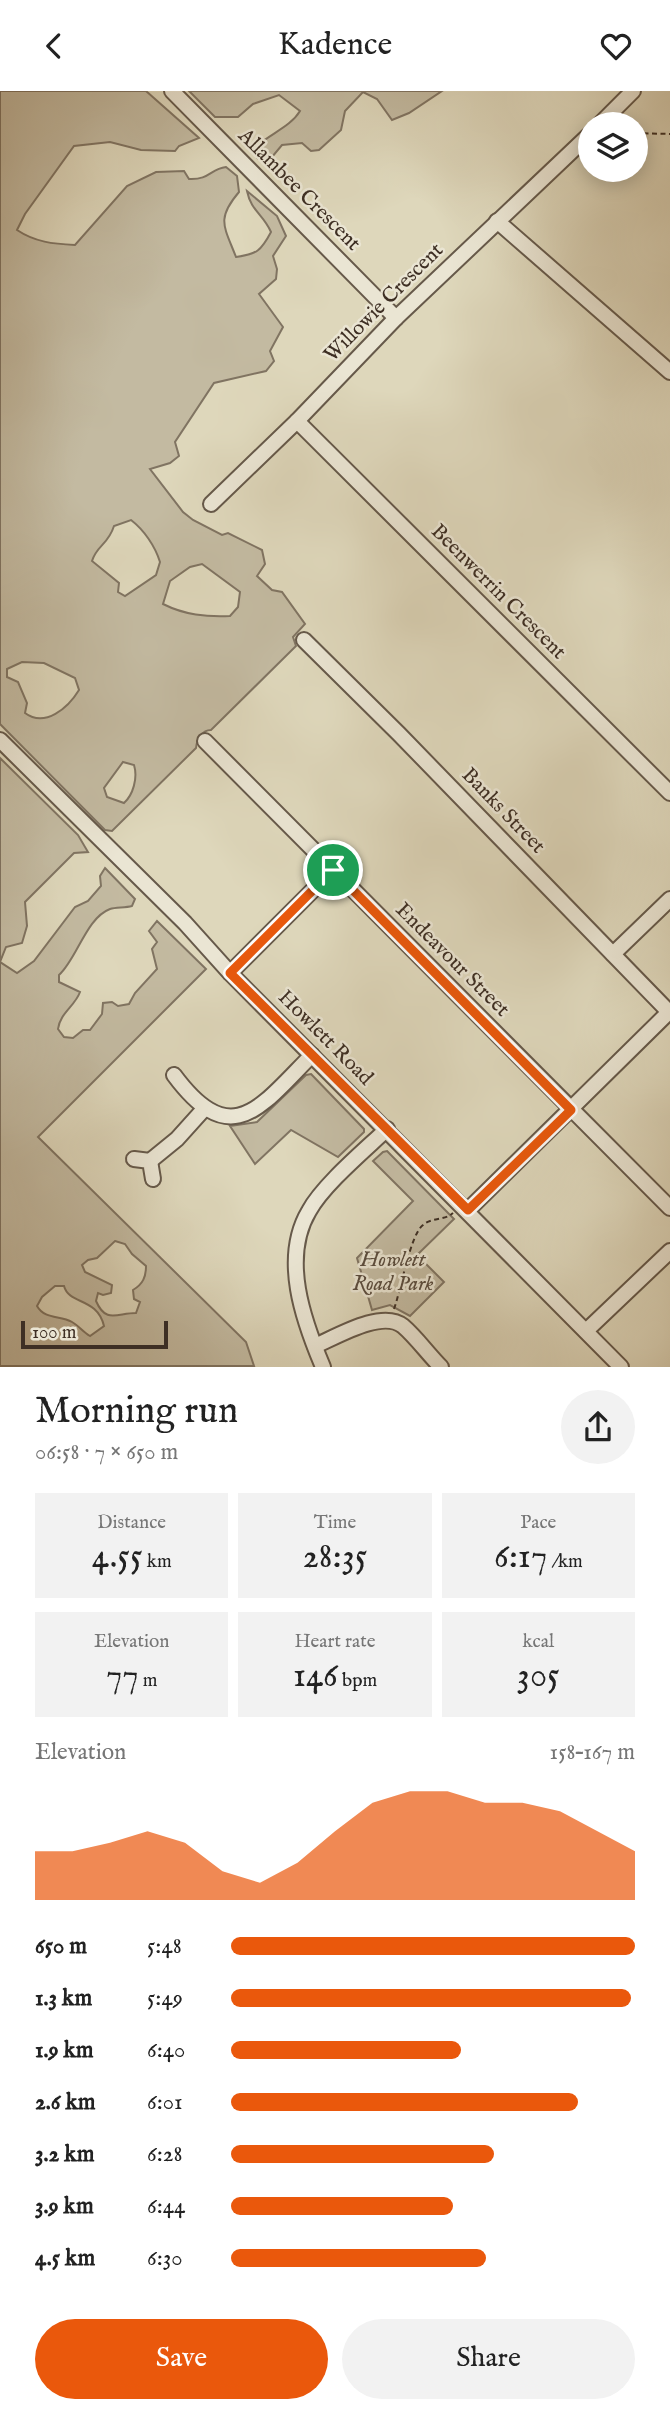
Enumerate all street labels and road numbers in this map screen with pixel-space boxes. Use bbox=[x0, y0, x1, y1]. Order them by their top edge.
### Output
street label: Allambee Crescent bbox=[231, 122, 366, 257]
street label: Willowie Crescent bbox=[318, 237, 450, 369]
street label: Beenwerrin Crescent bbox=[424, 518, 572, 666]
street label: Banks Street bbox=[455, 762, 551, 860]
street label: Endeavour Street bbox=[389, 897, 515, 1023]
street label: Howlett Road bbox=[272, 985, 379, 1092]

